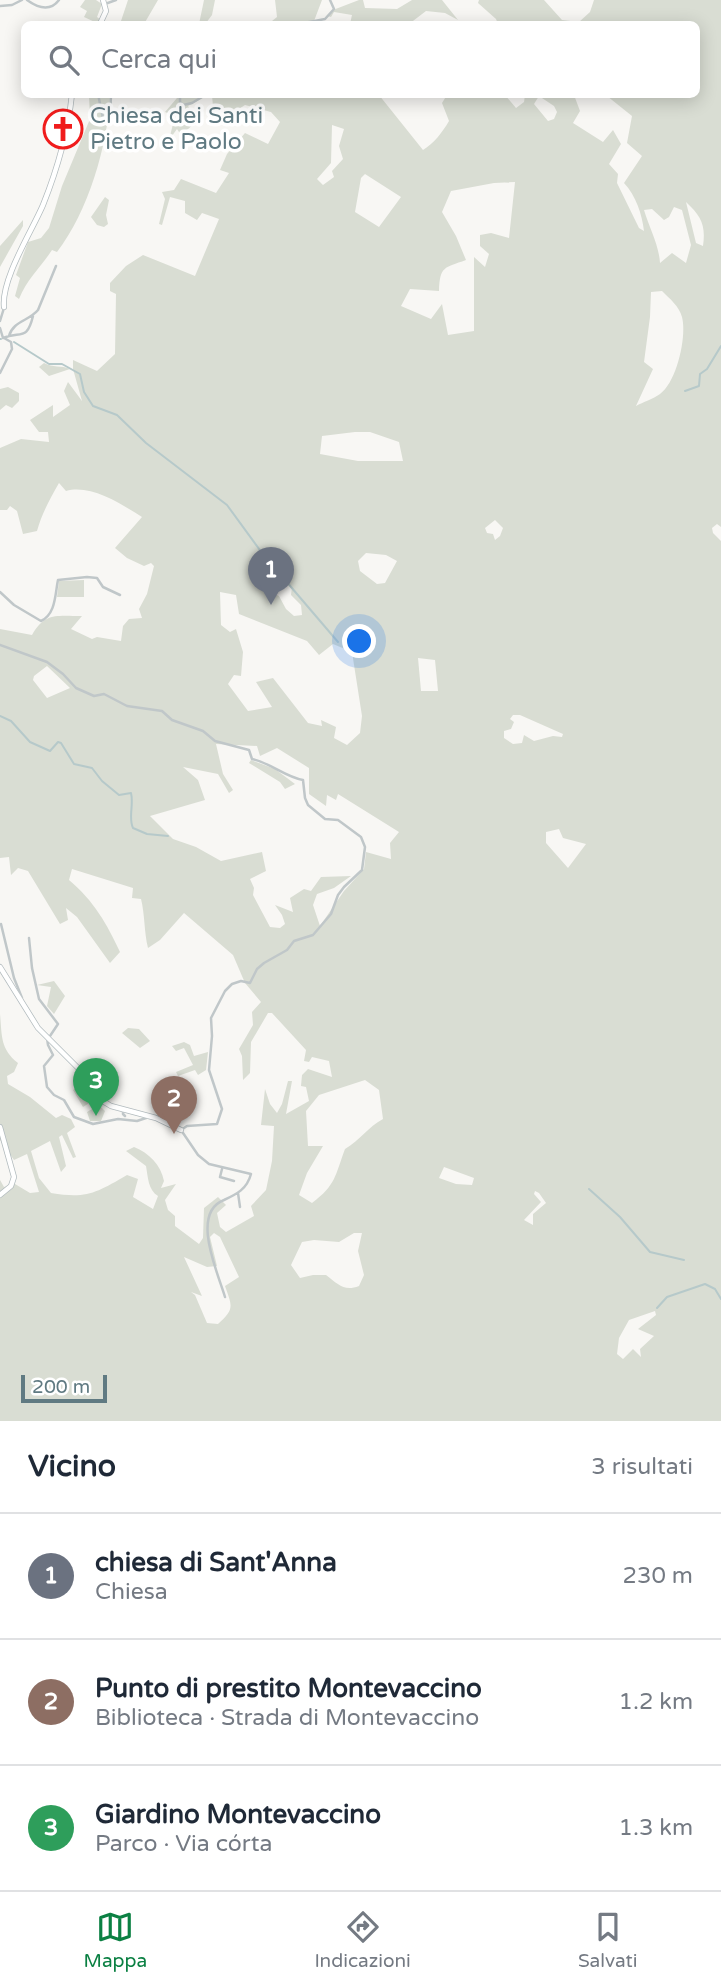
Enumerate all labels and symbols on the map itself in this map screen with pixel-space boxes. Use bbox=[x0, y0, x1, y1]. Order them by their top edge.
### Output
place label: Chiesa dei Santi Pietro e Paolo bbox=[90, 102, 263, 156]
church icon: Chiesa dei Santi Pietro e Paolo bbox=[42, 108, 84, 150]
pin: 1 bbox=[248, 547, 294, 605]
your location bbox=[342, 624, 376, 658]
pin: 3 bbox=[73, 1058, 119, 1116]
pin: 2 bbox=[151, 1076, 197, 1134]
scale bar bbox=[21, 1372, 107, 1404]

